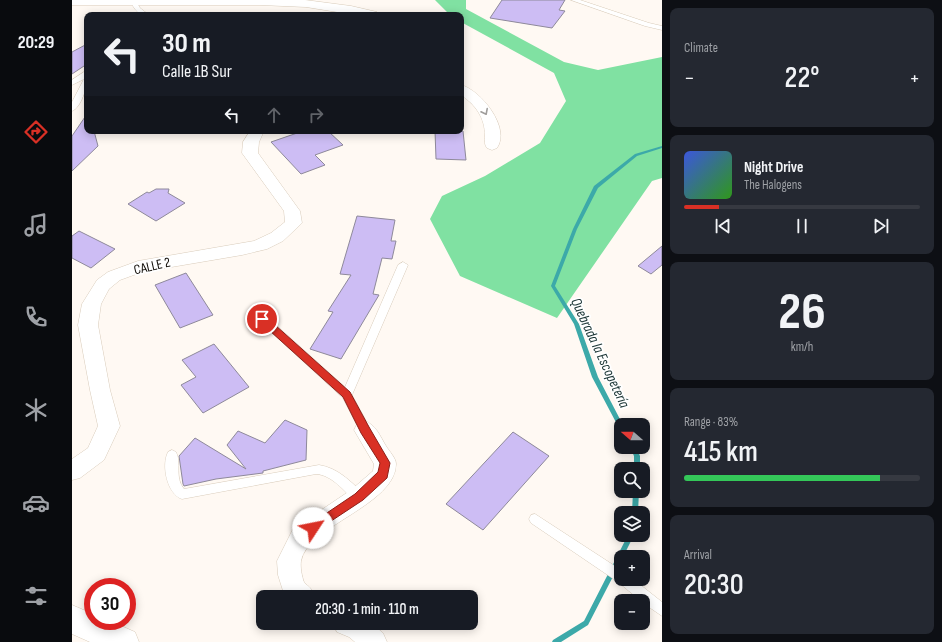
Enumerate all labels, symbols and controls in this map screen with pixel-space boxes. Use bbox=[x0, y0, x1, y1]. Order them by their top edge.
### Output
text: 30 m bbox=[162, 27, 211, 60]
icon: left bbox=[96, 28, 148, 80]
text: 20:29 bbox=[18, 32, 54, 53]
text: Climate bbox=[684, 40, 718, 56]
text: 22° bbox=[785, 60, 819, 96]
text: Calle 1B Sur bbox=[162, 61, 232, 82]
text: − bbox=[684, 65, 695, 92]
text: + bbox=[909, 65, 920, 92]
icon: left bbox=[221, 104, 243, 126]
icon: ahead bbox=[263, 104, 285, 126]
icon: right bbox=[305, 104, 327, 126]
one-way arrow bbox=[481, 108, 488, 115]
icon: directions bbox=[22, 118, 50, 146]
text: Night Drive bbox=[744, 158, 803, 177]
text: The Halogens bbox=[744, 177, 802, 193]
icon: music bbox=[22, 211, 50, 239]
icon: previous bbox=[712, 215, 734, 237]
icon: pause bbox=[791, 215, 813, 237]
icon: next bbox=[870, 215, 892, 237]
street label: CALLE 2 bbox=[132, 254, 172, 278]
text: 26 bbox=[778, 281, 826, 344]
water label: Quebrada la Escopetería bbox=[566, 295, 634, 411]
pin bbox=[245, 302, 279, 336]
icon: phone bbox=[22, 303, 50, 331]
icon: arrive bbox=[251, 308, 273, 330]
text: km/h bbox=[791, 339, 813, 355]
icon: climate bbox=[22, 396, 50, 424]
text: Range · 83% bbox=[684, 414, 738, 430]
north arrow bbox=[614, 418, 650, 454]
map controls bbox=[614, 418, 650, 630]
text: 415 km bbox=[684, 434, 758, 470]
button: search bbox=[614, 462, 650, 498]
icon: car bbox=[22, 489, 50, 517]
button: layers bbox=[614, 506, 650, 542]
position arrow bbox=[292, 507, 334, 549]
text: Arrival bbox=[684, 547, 712, 563]
button: + bbox=[614, 550, 650, 586]
text: 20:30 bbox=[684, 567, 744, 603]
speed limit sign: 30 bbox=[84, 578, 136, 630]
icon: filters bbox=[22, 582, 50, 610]
button: − bbox=[614, 594, 650, 630]
text: 20:30 · 1 min · 110 m bbox=[315, 600, 419, 619]

